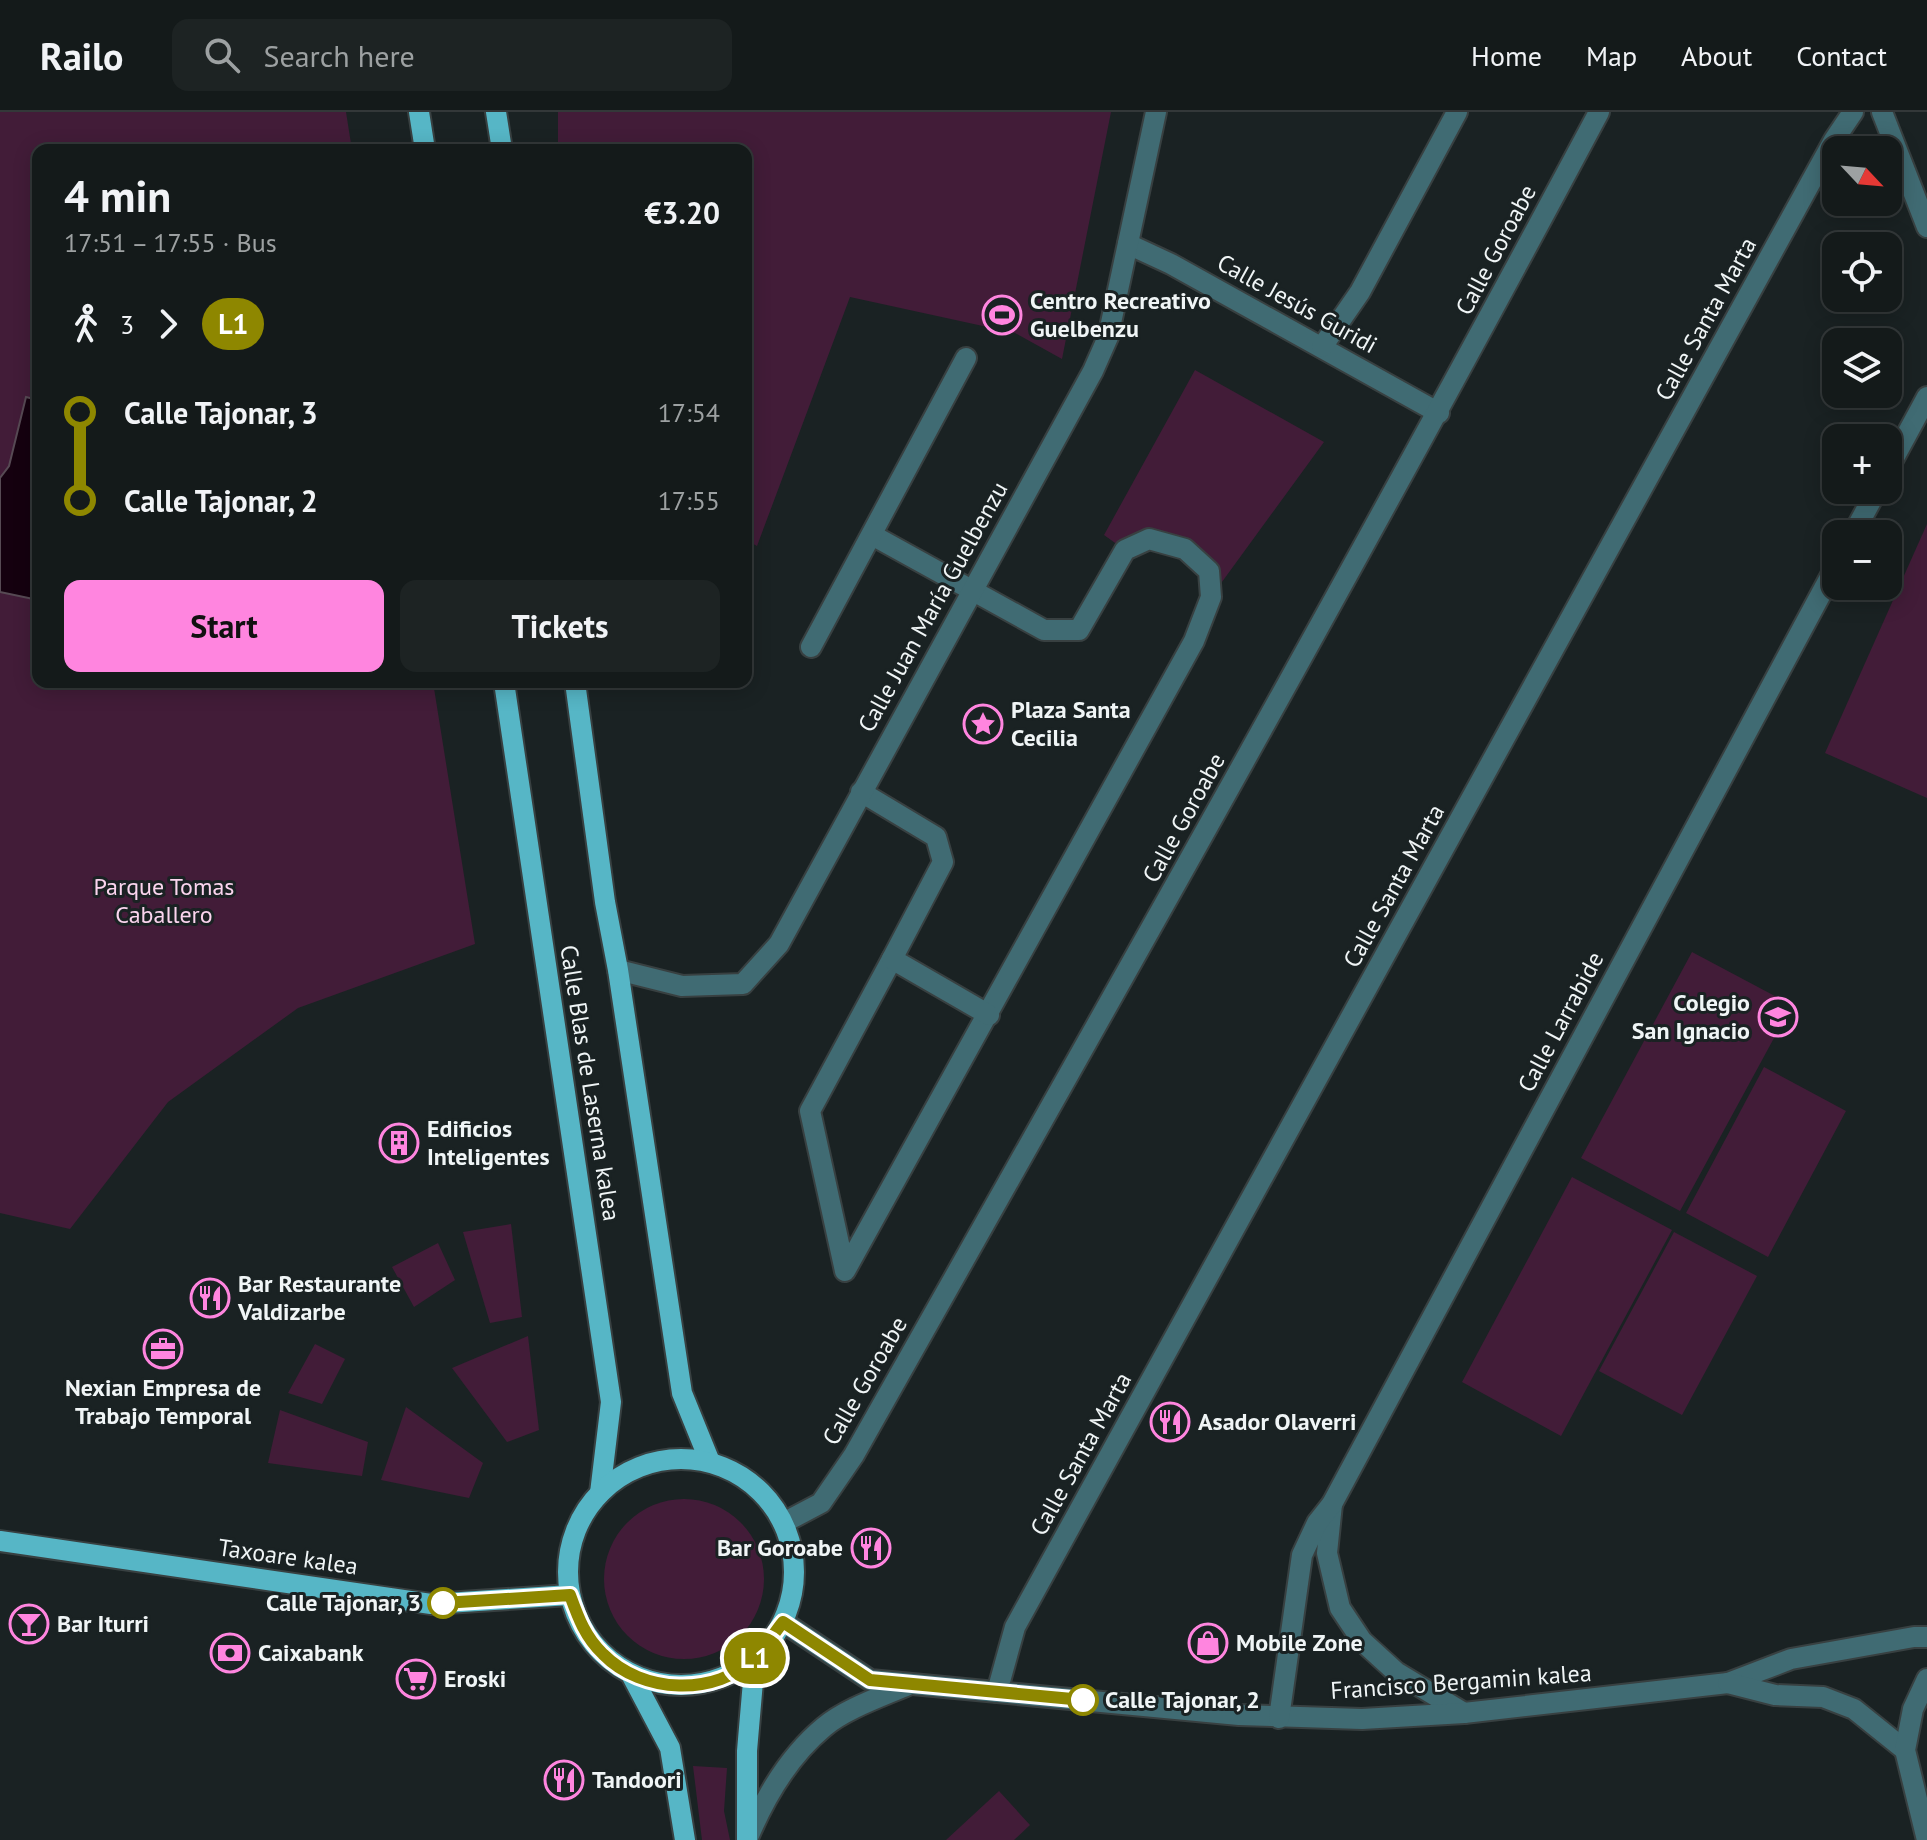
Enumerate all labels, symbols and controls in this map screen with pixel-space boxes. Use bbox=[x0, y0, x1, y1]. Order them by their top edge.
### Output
search box bbox=[172, 19, 732, 91]
text: Railo bbox=[40, 31, 124, 80]
icon: search bbox=[200, 33, 244, 77]
text: Search here bbox=[264, 36, 415, 75]
text: Home bbox=[1471, 37, 1542, 74]
text: Map bbox=[1586, 37, 1637, 74]
text: About bbox=[1681, 37, 1752, 74]
text: Contact bbox=[1796, 37, 1887, 74]
north arrow bbox=[1822, 136, 1902, 216]
map controls bbox=[1822, 136, 1902, 600]
text: 4 min bbox=[64, 167, 171, 224]
street label: Calle Goroabe bbox=[1448, 179, 1543, 320]
text: €3.20 bbox=[645, 193, 720, 232]
text: 17:51 – 17:55 · Bus bbox=[64, 226, 277, 259]
street label: Calle Santa Marta bbox=[1648, 232, 1763, 406]
button: locate bbox=[1822, 232, 1902, 312]
street label: Calle Jesús Guridi bbox=[1212, 247, 1383, 360]
place label: Centro Recreativo Guelbenzu bbox=[1030, 285, 1211, 344]
sports icon: Centro Recreativo Guelbenzu bbox=[981, 294, 1023, 336]
icon: walk bbox=[64, 302, 108, 346]
icon: forward bbox=[146, 302, 190, 346]
text: L1 bbox=[218, 305, 248, 342]
text: 3 bbox=[120, 308, 134, 341]
button: layers bbox=[1822, 328, 1902, 408]
text: Calle Tajonar, 3 bbox=[124, 393, 318, 432]
text: 17:54 bbox=[658, 396, 720, 429]
button: + bbox=[1822, 424, 1902, 504]
street label: Calle Juan María Guelbenzu bbox=[851, 476, 1014, 737]
text: Calle Tajonar, 2 bbox=[124, 481, 318, 520]
text: 17:55 bbox=[658, 484, 720, 517]
button: − bbox=[1822, 520, 1902, 600]
button: Start bbox=[64, 580, 384, 672]
button: Tickets bbox=[400, 580, 720, 672]
place label: Plaza Santa Cecilia bbox=[1011, 694, 1131, 753]
place icon: Plaza Santa Cecilia bbox=[962, 703, 1004, 745]
street label: Calle Goroabe bbox=[1135, 748, 1232, 888]
street label: Calle Santa Marta bbox=[1336, 799, 1451, 973]
park label: Parque Tomas Caballero bbox=[94, 871, 234, 930]
street label: Calle Blas de Laserna kalea bbox=[553, 943, 628, 1223]
street label: Calle Larrabide bbox=[1511, 946, 1610, 1097]
place label: Colegio San Ignacio bbox=[1632, 987, 1750, 1046]
school or university icon: Colegio San Ignacio bbox=[1757, 996, 1799, 1038]
place label: Edificios Inteligentes bbox=[427, 1113, 550, 1172]
building icon: Edificios Inteligentes bbox=[378, 1122, 420, 1164]
place label: Bar Restaurante Valdizarbe bbox=[237, 1268, 401, 1327]
restaurant icon: Bar Restaurante Valdizarbe bbox=[189, 1277, 231, 1319]
street label: Calle Goroabe bbox=[815, 1311, 914, 1451]
office icon: Nexian Empresa de Trabajo Temporal bbox=[142, 1328, 184, 1370]
street label: Calle Santa Marta bbox=[1023, 1367, 1138, 1541]
place label: Nexian Empresa de Trabajo Temporal bbox=[65, 1372, 261, 1431]
restaurant icon: Asador Olaverri bbox=[1149, 1401, 1191, 1443]
place label: Asador Olaverri bbox=[1198, 1406, 1356, 1437]
restaurant icon: Bar Goroabe bbox=[850, 1527, 892, 1569]
street label: Taxoare kalea bbox=[216, 1531, 360, 1582]
place label: Bar Goroabe bbox=[717, 1532, 843, 1563]
place label: Calle Tajonar, 3 bbox=[266, 1587, 421, 1618]
marker: Calle Tajonar, 3 bbox=[428, 1588, 458, 1618]
bar icon: Bar Iturri bbox=[8, 1603, 50, 1645]
place label: Bar Iturri bbox=[57, 1608, 149, 1639]
shop icon: Mobile Zone bbox=[1187, 1622, 1229, 1664]
place label: Mobile Zone bbox=[1236, 1627, 1363, 1658]
bank icon: Caixabank bbox=[209, 1632, 251, 1674]
line badge: L1 bbox=[719, 1632, 791, 1684]
place label: Caixabank bbox=[258, 1637, 364, 1668]
text: L1 bbox=[740, 1639, 770, 1676]
street label: Francisco Bergamin kalea bbox=[1329, 1657, 1593, 1706]
supermarket icon: Eroski bbox=[395, 1658, 437, 1700]
place label: Eroski bbox=[444, 1663, 506, 1694]
place label: Calle Tajonar, 2 bbox=[1105, 1684, 1260, 1715]
marker: Calle Tajonar, 2 bbox=[1068, 1685, 1098, 1715]
restaurant icon: Tandoori bbox=[543, 1759, 585, 1801]
place label: Tandoori bbox=[592, 1764, 682, 1795]

